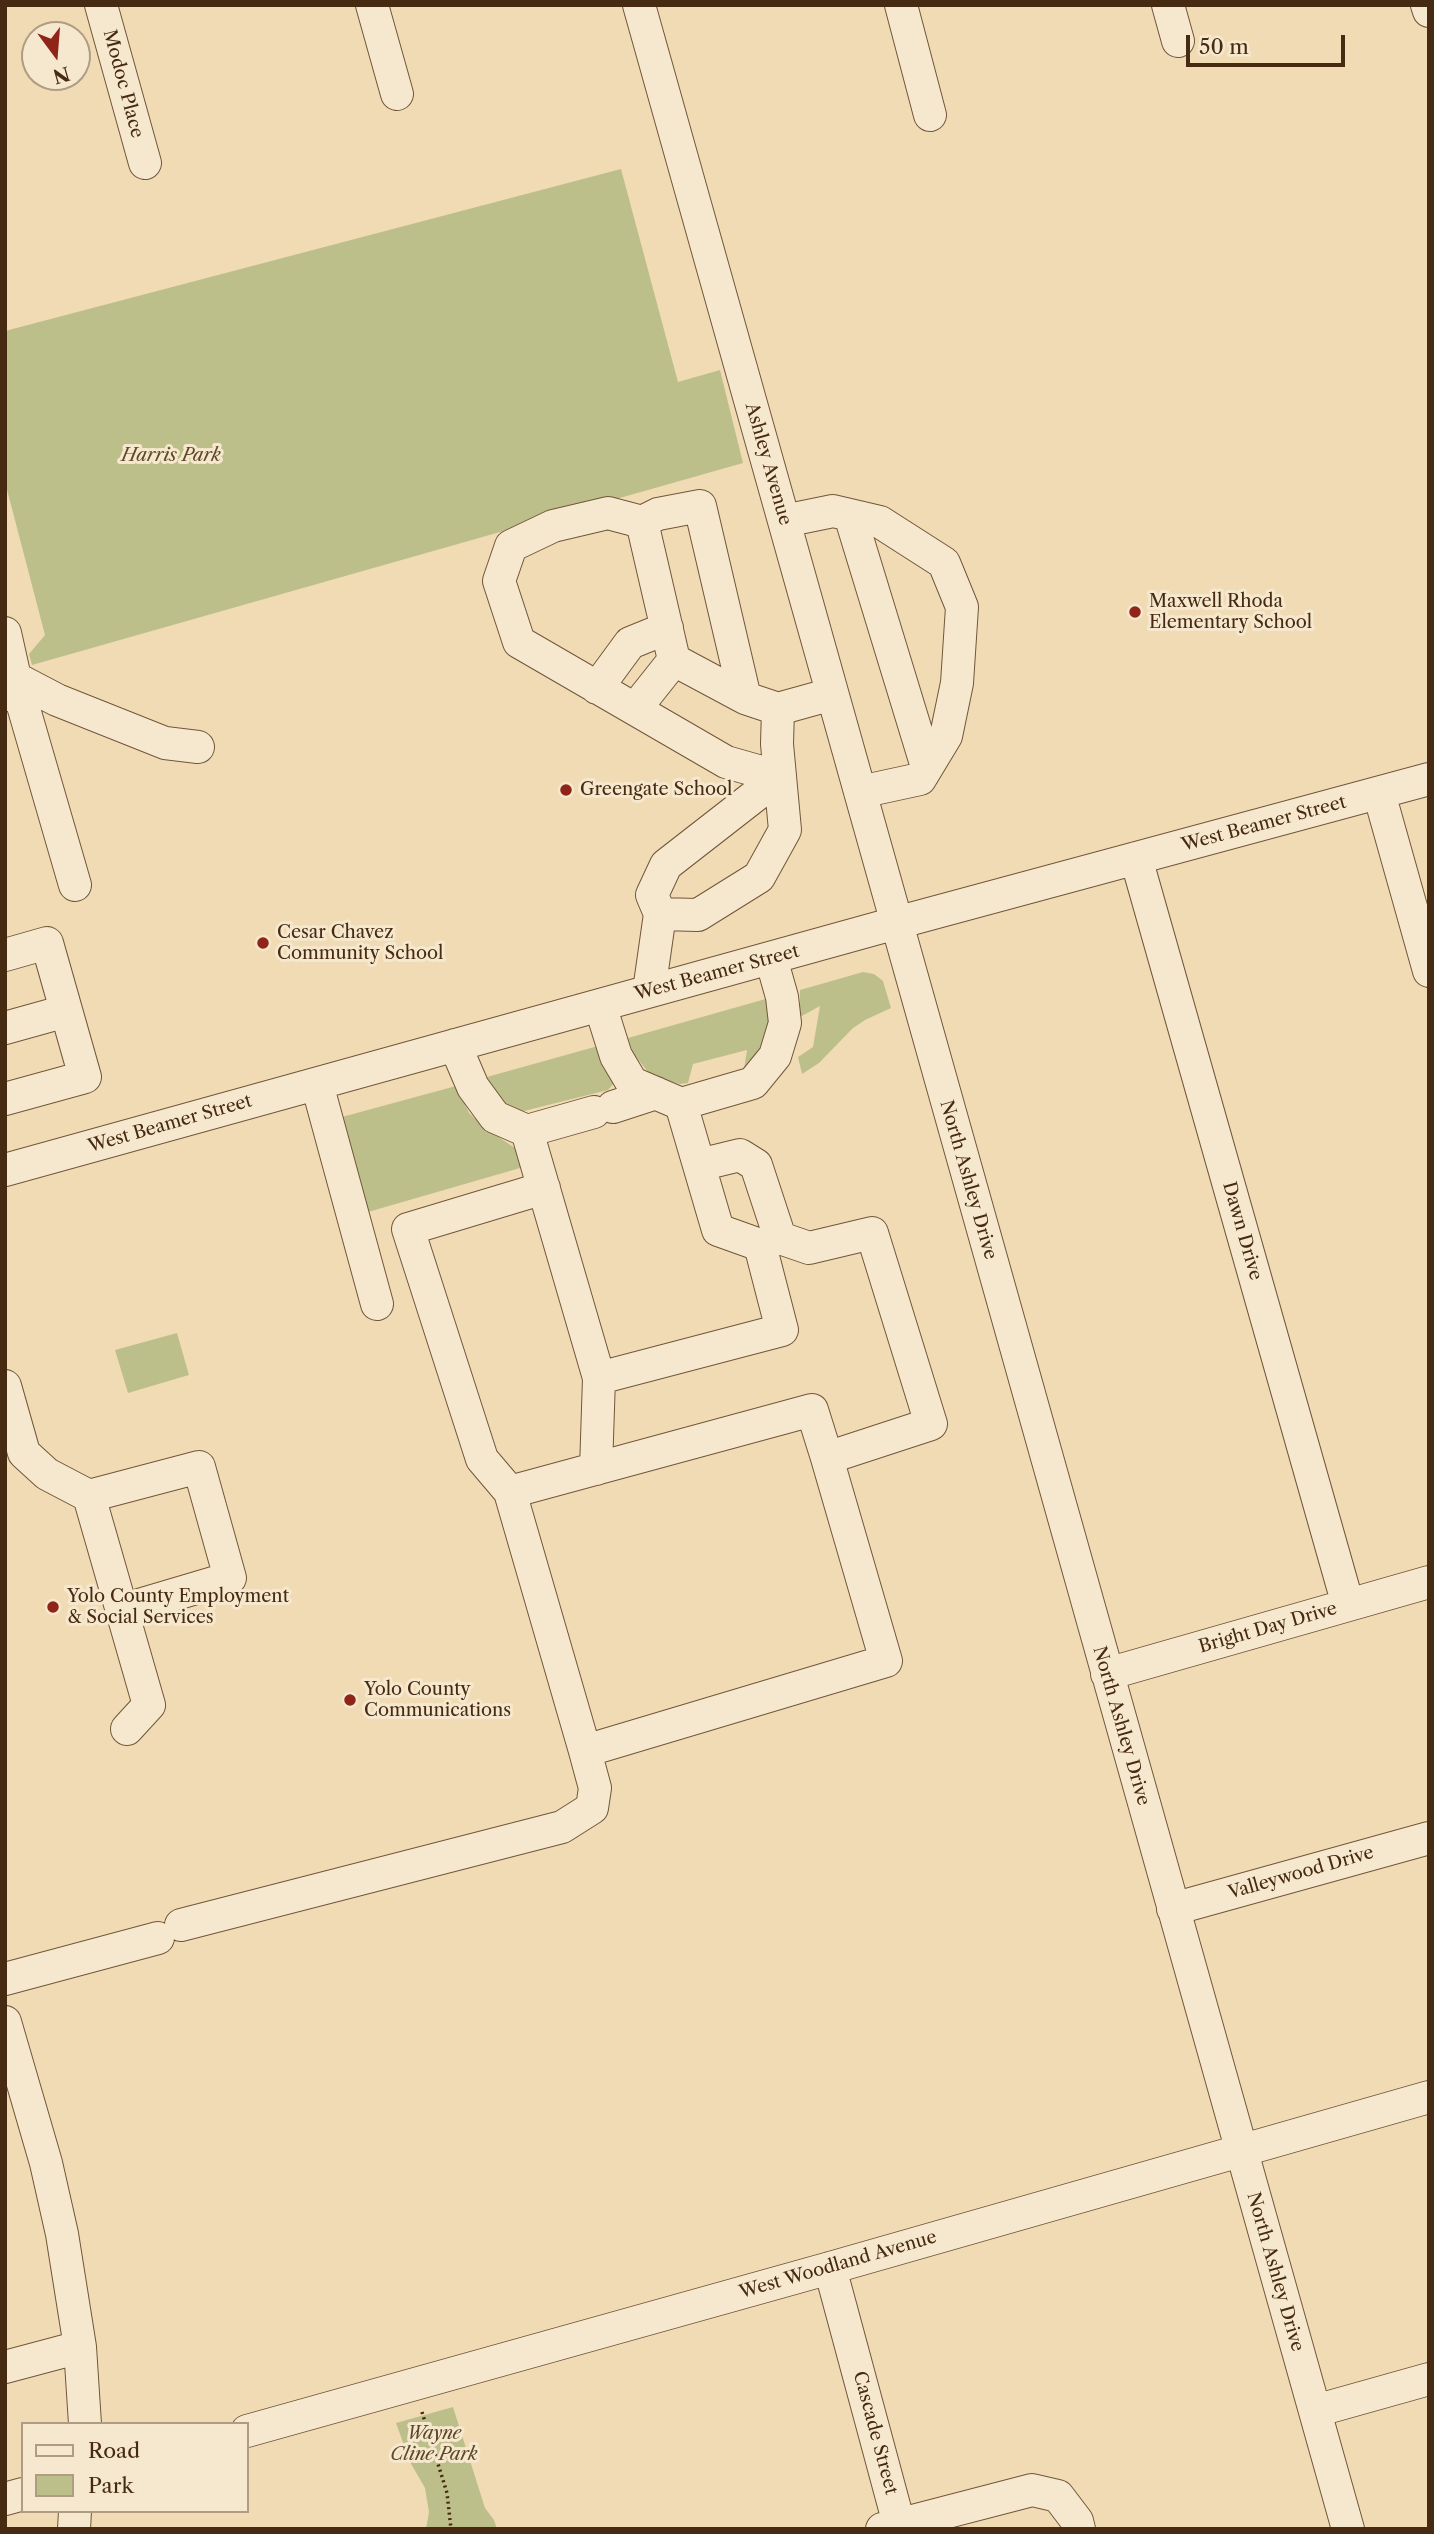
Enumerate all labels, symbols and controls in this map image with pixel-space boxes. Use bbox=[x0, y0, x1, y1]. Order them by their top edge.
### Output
north arrow bbox=[21, 21, 91, 91]
scale bar bbox=[1189, 21, 1348, 65]
street label: Modoc Place bbox=[98, 27, 148, 141]
text: 50 m bbox=[1199, 34, 1249, 59]
text: N bbox=[50, 61, 72, 88]
street label: Ashley Avenue bbox=[740, 400, 796, 528]
park label: Harris Park bbox=[121, 445, 221, 467]
place label: Maxwell Rhoda Elementary School bbox=[1149, 591, 1312, 634]
marker: Maxwell Rhoda Elementary School bbox=[1127, 604, 1143, 620]
place label: Greengate School bbox=[580, 779, 732, 801]
marker: Greengate School bbox=[558, 782, 574, 798]
street label: West Beamer Street bbox=[1179, 792, 1349, 856]
place label: Cesar Chavez Community School bbox=[277, 922, 443, 964]
marker: Cesar Chavez Community School bbox=[255, 935, 271, 951]
street label: West Beamer Street bbox=[632, 941, 802, 1005]
street label: West Beamer Street bbox=[86, 1090, 254, 1158]
street label: North Ashley Drive bbox=[935, 1098, 1001, 1262]
street label: Dawn Drive bbox=[1218, 1179, 1266, 1283]
place label: Yolo County Employment & Social Services bbox=[67, 1586, 289, 1628]
street label: Bright Day Drive bbox=[1196, 1598, 1340, 1658]
marker: Yolo County Employment & Social Services bbox=[45, 1599, 61, 1615]
street label: North Ashley Drive bbox=[1088, 1644, 1154, 1808]
place label: Yolo County Communications bbox=[364, 1679, 511, 1722]
marker: Yolo County Communications bbox=[342, 1692, 358, 1708]
street label: Valleywood Drive bbox=[1226, 1842, 1376, 1904]
street label: North Ashley Drive bbox=[1242, 2190, 1308, 2354]
street label: West Woodland Avenue bbox=[737, 2226, 939, 2304]
street label: Cascade Street bbox=[848, 2369, 902, 2497]
legend bbox=[21, 2422, 248, 2513]
park label: Wayne Cline Park bbox=[390, 2423, 478, 2466]
text: Road bbox=[88, 2438, 140, 2463]
text: Park bbox=[88, 2473, 134, 2498]

